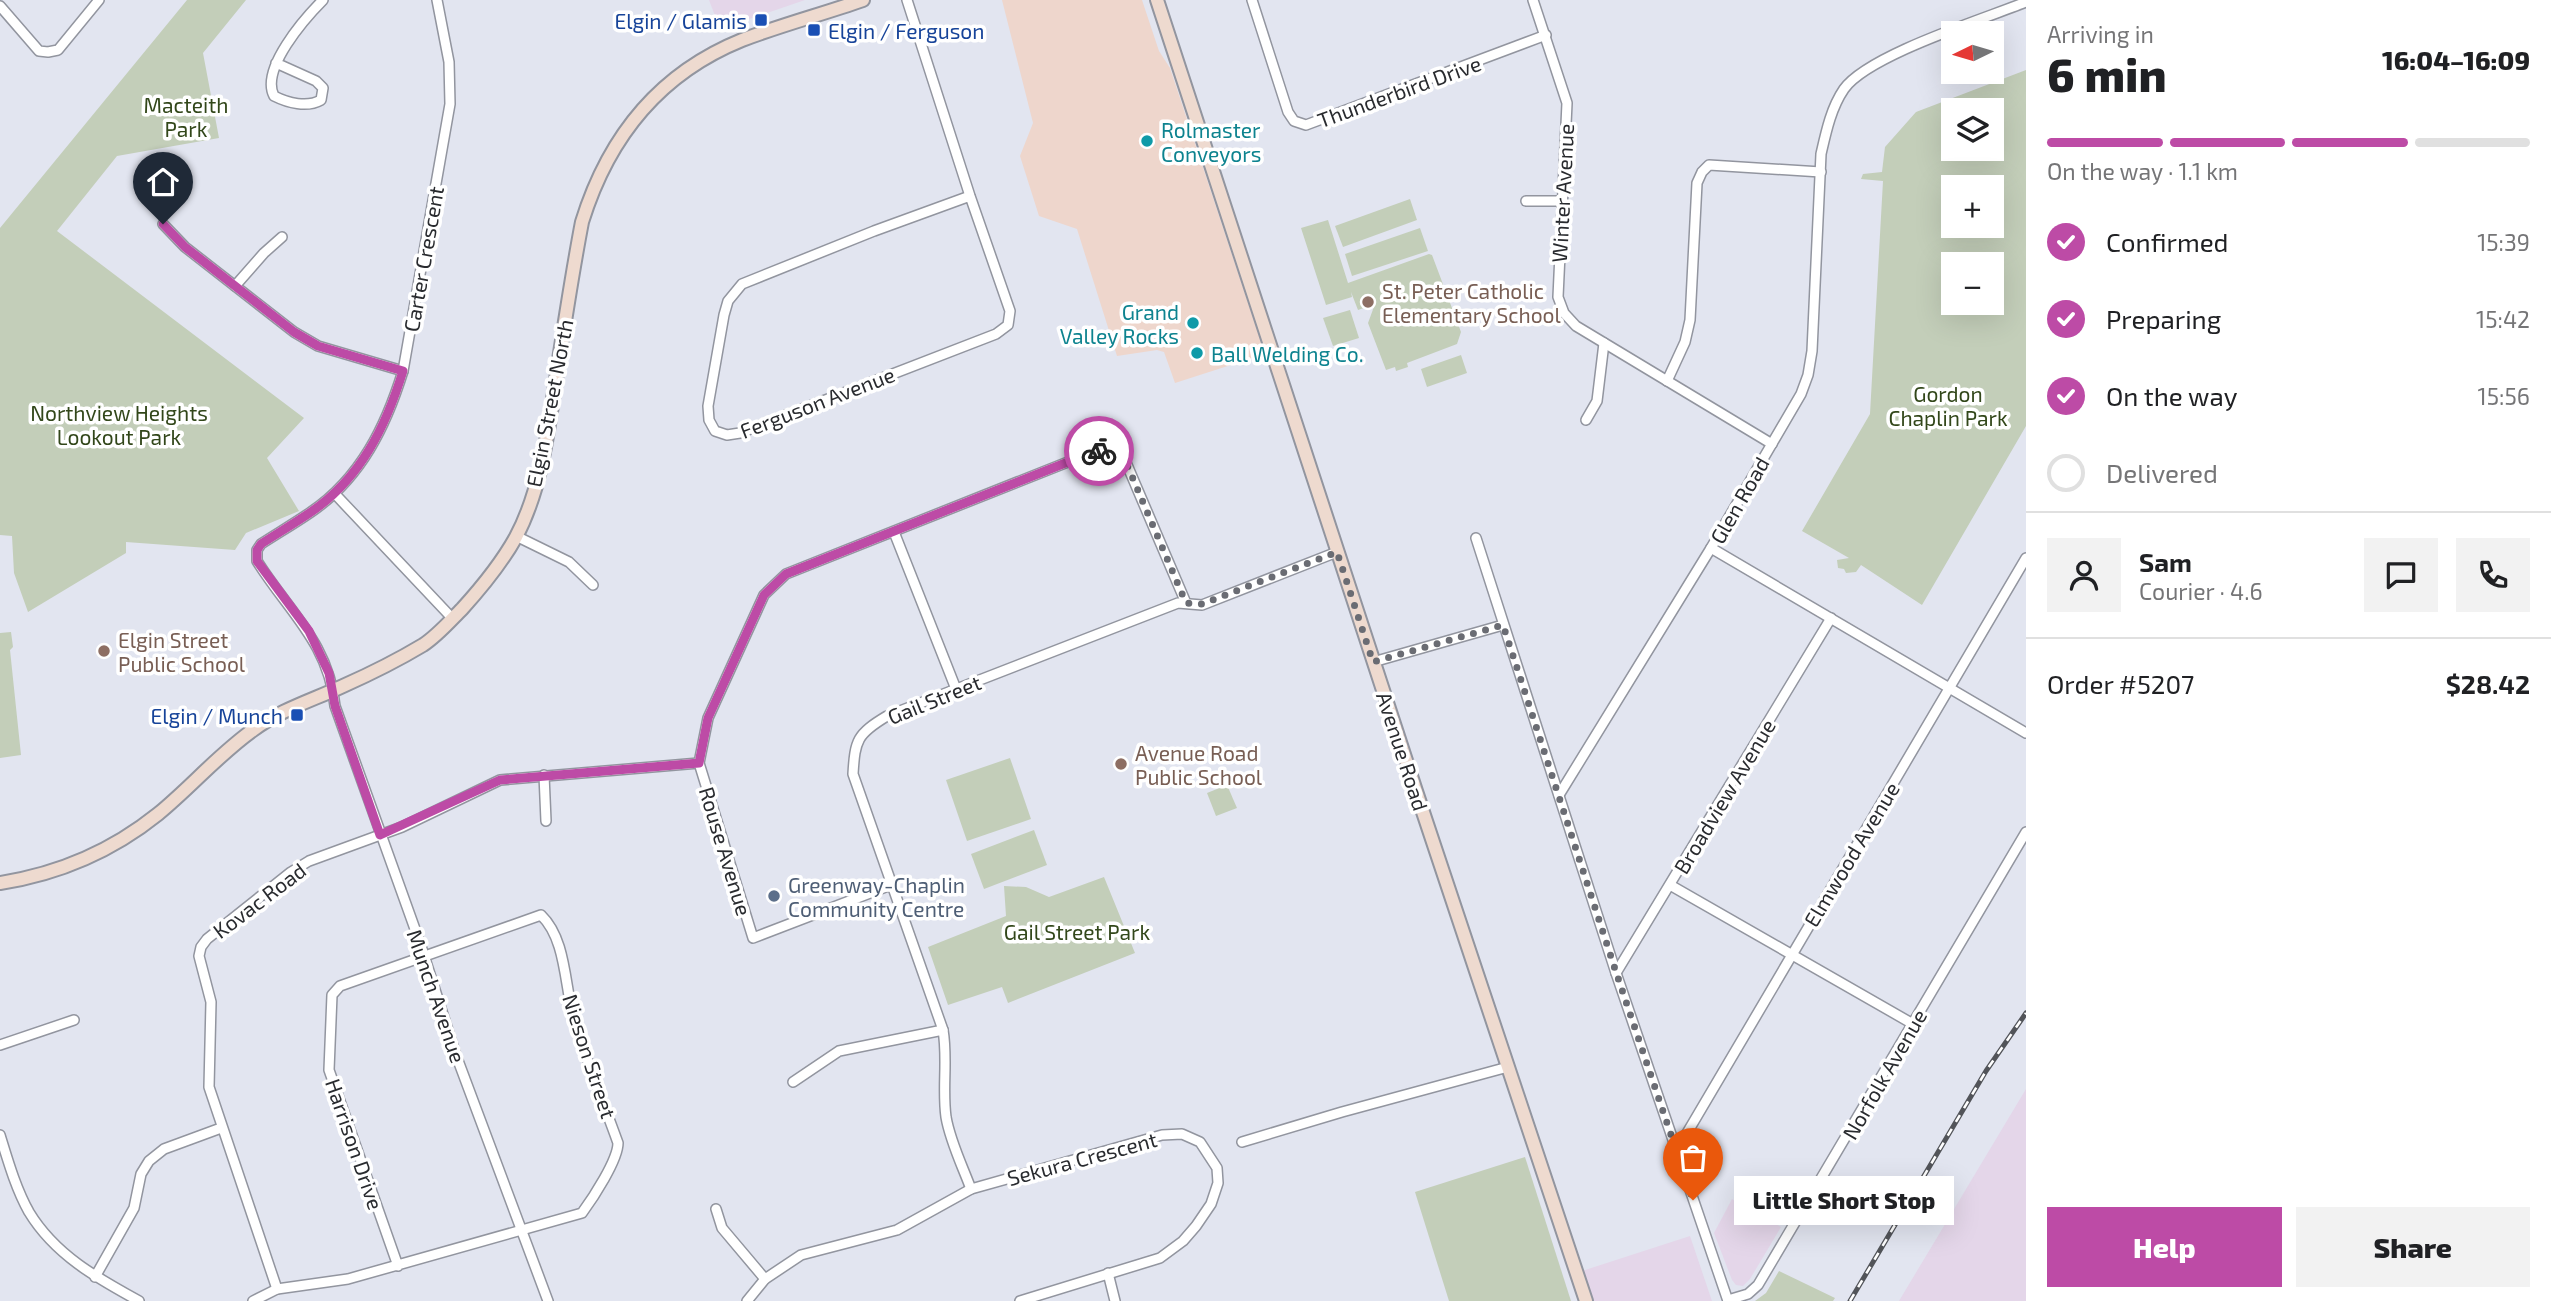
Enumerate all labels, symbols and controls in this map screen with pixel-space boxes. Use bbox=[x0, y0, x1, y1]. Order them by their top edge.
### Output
place label: Elgin / Glamis bbox=[614, 8, 747, 33]
marker: Elgin / Glamis bbox=[753, 12, 769, 28]
place label: Elgin / Ferguson bbox=[828, 18, 984, 43]
text: Arriving in bbox=[2047, 20, 2154, 48]
north arrow bbox=[1941, 21, 2004, 84]
map controls bbox=[1941, 21, 2004, 315]
marker: Elgin / Ferguson bbox=[806, 22, 822, 38]
text: 16:04–16:09 bbox=[2382, 44, 2530, 75]
text: 6 min bbox=[2047, 46, 2167, 101]
street label: Thunderbird Drive bbox=[1314, 50, 1484, 132]
park label: Macteith Park bbox=[144, 92, 228, 141]
button: layers bbox=[1941, 98, 2004, 161]
place label: Rolmaster Conveyors bbox=[1161, 117, 1261, 166]
street label: Winter Avenue bbox=[1546, 123, 1578, 263]
marker: Rolmaster Conveyors bbox=[1139, 133, 1155, 149]
pin bbox=[133, 152, 193, 224]
text: On the way · 1.1 km bbox=[2047, 157, 2238, 185]
icon: home bbox=[144, 163, 182, 201]
button: + bbox=[1941, 175, 2004, 238]
street label: Carter Crescent bbox=[398, 184, 448, 334]
icon: check bbox=[2047, 223, 2085, 261]
text: Confirmed bbox=[2106, 226, 2229, 257]
text: 15:39 bbox=[2477, 228, 2530, 256]
button: − bbox=[1941, 252, 2004, 315]
place label: St. Peter Catholic Elementary School bbox=[1382, 278, 1562, 327]
marker: St. Peter Catholic Elementary School bbox=[1360, 294, 1376, 310]
place label: Grand Valley Rocks bbox=[1060, 299, 1179, 348]
icon: check bbox=[2047, 300, 2085, 338]
text: Preparing bbox=[2106, 303, 2221, 334]
text: 15:42 bbox=[2476, 305, 2530, 333]
marker: Grand Valley Rocks bbox=[1185, 315, 1201, 331]
street label: Elgin Street North bbox=[520, 317, 578, 489]
place label: Ball Welding Co. bbox=[1211, 341, 1364, 366]
marker: Ball Welding Co. bbox=[1189, 345, 1205, 361]
street label: Ferguson Avenue bbox=[736, 361, 898, 443]
icon: check bbox=[2047, 377, 2085, 415]
text: On the way bbox=[2106, 380, 2237, 411]
park label: Gordon Chaplin Park bbox=[1888, 381, 2008, 430]
text: 15:56 bbox=[2478, 382, 2530, 410]
park label: Northview Heights Lookout Park bbox=[30, 400, 208, 449]
courier bbox=[1064, 416, 1134, 486]
icon: bike bbox=[1080, 432, 1118, 470]
street label: Glen Road bbox=[1704, 452, 1774, 548]
text: Delivered bbox=[2106, 457, 2218, 488]
button: person bbox=[2047, 538, 2121, 612]
button: chat bbox=[2364, 538, 2438, 612]
button: phone bbox=[2456, 538, 2530, 612]
text: Sam bbox=[2139, 546, 2192, 577]
text: Courier · 4.6 bbox=[2139, 577, 2263, 605]
place label: Elgin Street Public School bbox=[118, 627, 246, 676]
marker: Elgin Street Public School bbox=[96, 643, 112, 659]
text: Order #5207 bbox=[2047, 668, 2194, 699]
text: $28.42 bbox=[2446, 668, 2530, 699]
street label: Gail Street bbox=[884, 669, 984, 729]
street label: Avenue Road bbox=[1372, 688, 1434, 814]
place label: Elgin / Munch bbox=[151, 703, 283, 728]
marker: Elgin / Munch bbox=[289, 707, 305, 723]
street label: Broadview Avenue bbox=[1668, 714, 1780, 878]
place label: Avenue Road Public School bbox=[1135, 740, 1263, 789]
marker: Avenue Road Public School bbox=[1113, 756, 1129, 772]
street label: Elmwood Avenue bbox=[1798, 777, 1904, 931]
street label: Rouse Avenue bbox=[695, 784, 757, 918]
street label: Kovac Road bbox=[208, 857, 310, 943]
place label: Greenway-Chaplin Community Centre bbox=[788, 872, 965, 921]
marker: Greenway-Chaplin Community Centre bbox=[766, 888, 782, 904]
park label: Gail Street Park bbox=[1004, 919, 1150, 944]
street label: Munch Avenue bbox=[402, 926, 472, 1066]
street label: Nieson Street bbox=[558, 991, 622, 1121]
street label: Norfolk Avenue bbox=[1837, 1004, 1931, 1144]
street label: Harrison Drive bbox=[321, 1075, 389, 1213]
street label: Sekura Crescent bbox=[1004, 1126, 1160, 1190]
pin bbox=[1663, 1128, 1723, 1200]
icon: bag bbox=[1674, 1139, 1712, 1177]
callout: Little Short Stop bbox=[1735, 1176, 1956, 1224]
text: Little Short Stop bbox=[1753, 1186, 1935, 1214]
button: Help bbox=[2047, 1207, 2282, 1287]
button: Share bbox=[2296, 1207, 2530, 1287]

